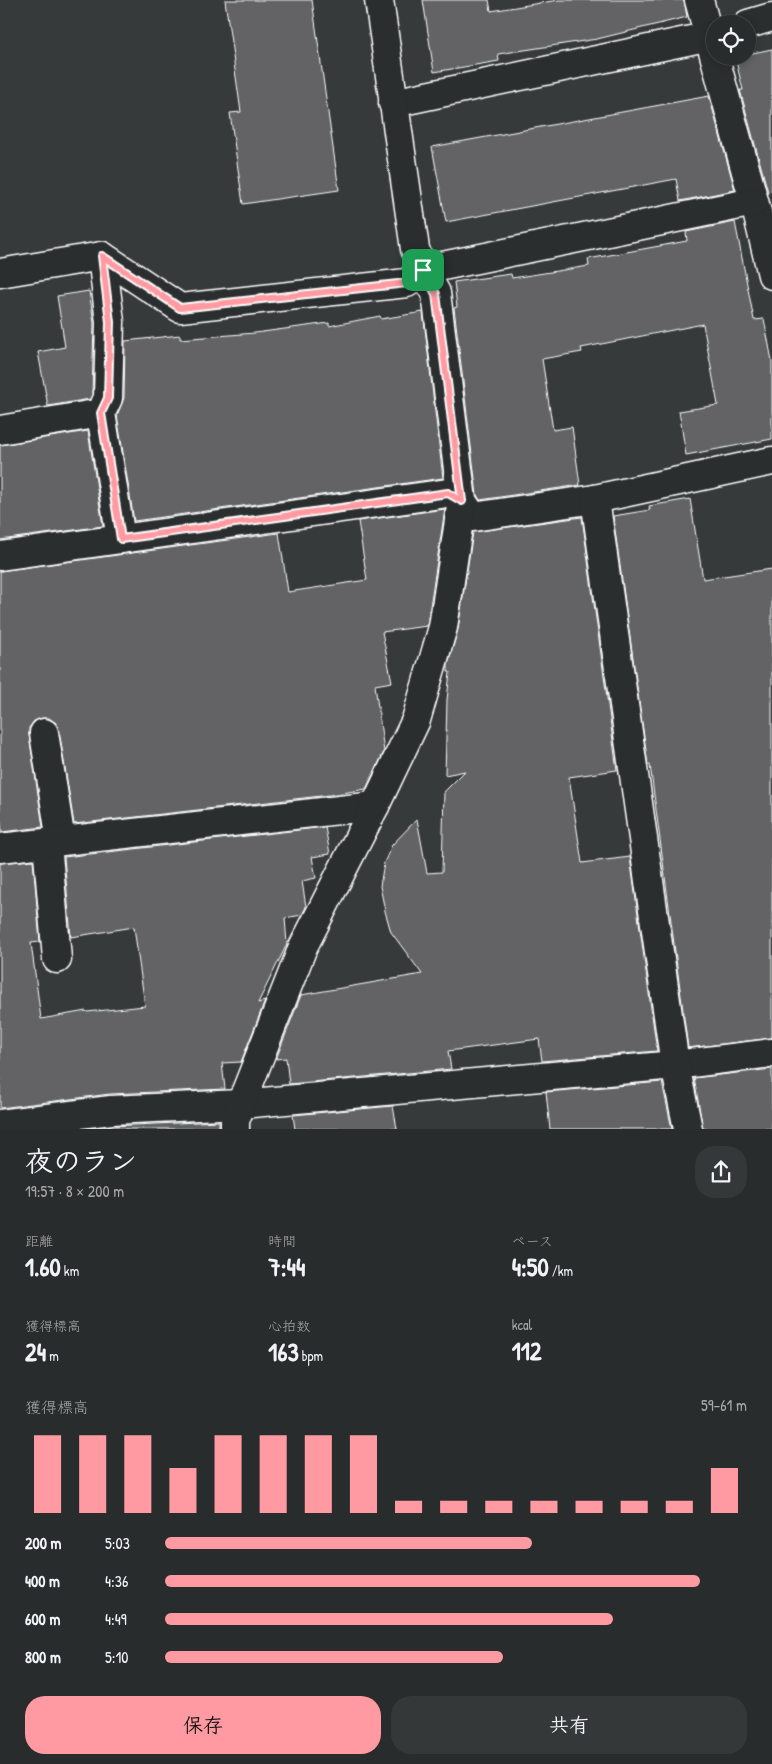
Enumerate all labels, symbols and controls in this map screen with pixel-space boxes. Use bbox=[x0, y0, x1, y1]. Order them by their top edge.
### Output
map controls bbox=[706, 15, 756, 65]
button: locate bbox=[706, 15, 756, 65]
pin bbox=[402, 249, 444, 291]
icon: arrive bbox=[409, 256, 437, 284]
text: 夜のラン bbox=[25, 1142, 137, 1180]
button: share bbox=[695, 1146, 747, 1198]
text: 19:57 · 8 × 200 m bbox=[25, 1180, 124, 1202]
text: 距離 bbox=[25, 1231, 53, 1250]
text: 時間 bbox=[268, 1231, 296, 1250]
text: ペース bbox=[512, 1231, 553, 1250]
text: 1.60 bbox=[25, 1250, 61, 1284]
text: 7:44 bbox=[268, 1250, 305, 1284]
text: 4:50 bbox=[512, 1250, 549, 1284]
text: km bbox=[61, 1261, 79, 1280]
text: /km bbox=[549, 1261, 573, 1280]
text: kcal bbox=[512, 1315, 532, 1334]
text: 獲得標高 bbox=[25, 1316, 81, 1335]
text: 心拍数 bbox=[268, 1316, 310, 1335]
text: 112 bbox=[512, 1334, 542, 1368]
text: 24 bbox=[25, 1335, 46, 1369]
text: 163 bbox=[268, 1335, 299, 1369]
text: m bbox=[46, 1346, 59, 1365]
text: bpm bbox=[299, 1346, 323, 1365]
text: 59–61 m bbox=[701, 1394, 747, 1416]
text: 獲得標高 bbox=[25, 1396, 89, 1418]
text: 200 m bbox=[25, 1532, 61, 1554]
text: 5:03 bbox=[105, 1532, 130, 1554]
text: 400 m bbox=[25, 1570, 60, 1592]
text: 4:36 bbox=[105, 1570, 128, 1592]
text: 600 m bbox=[25, 1608, 60, 1630]
text: 4:49 bbox=[105, 1608, 127, 1630]
text: 800 m bbox=[25, 1646, 61, 1668]
text: 5:10 bbox=[105, 1646, 128, 1668]
button: 保存 bbox=[25, 1696, 381, 1754]
button: 共有 bbox=[391, 1696, 747, 1754]

